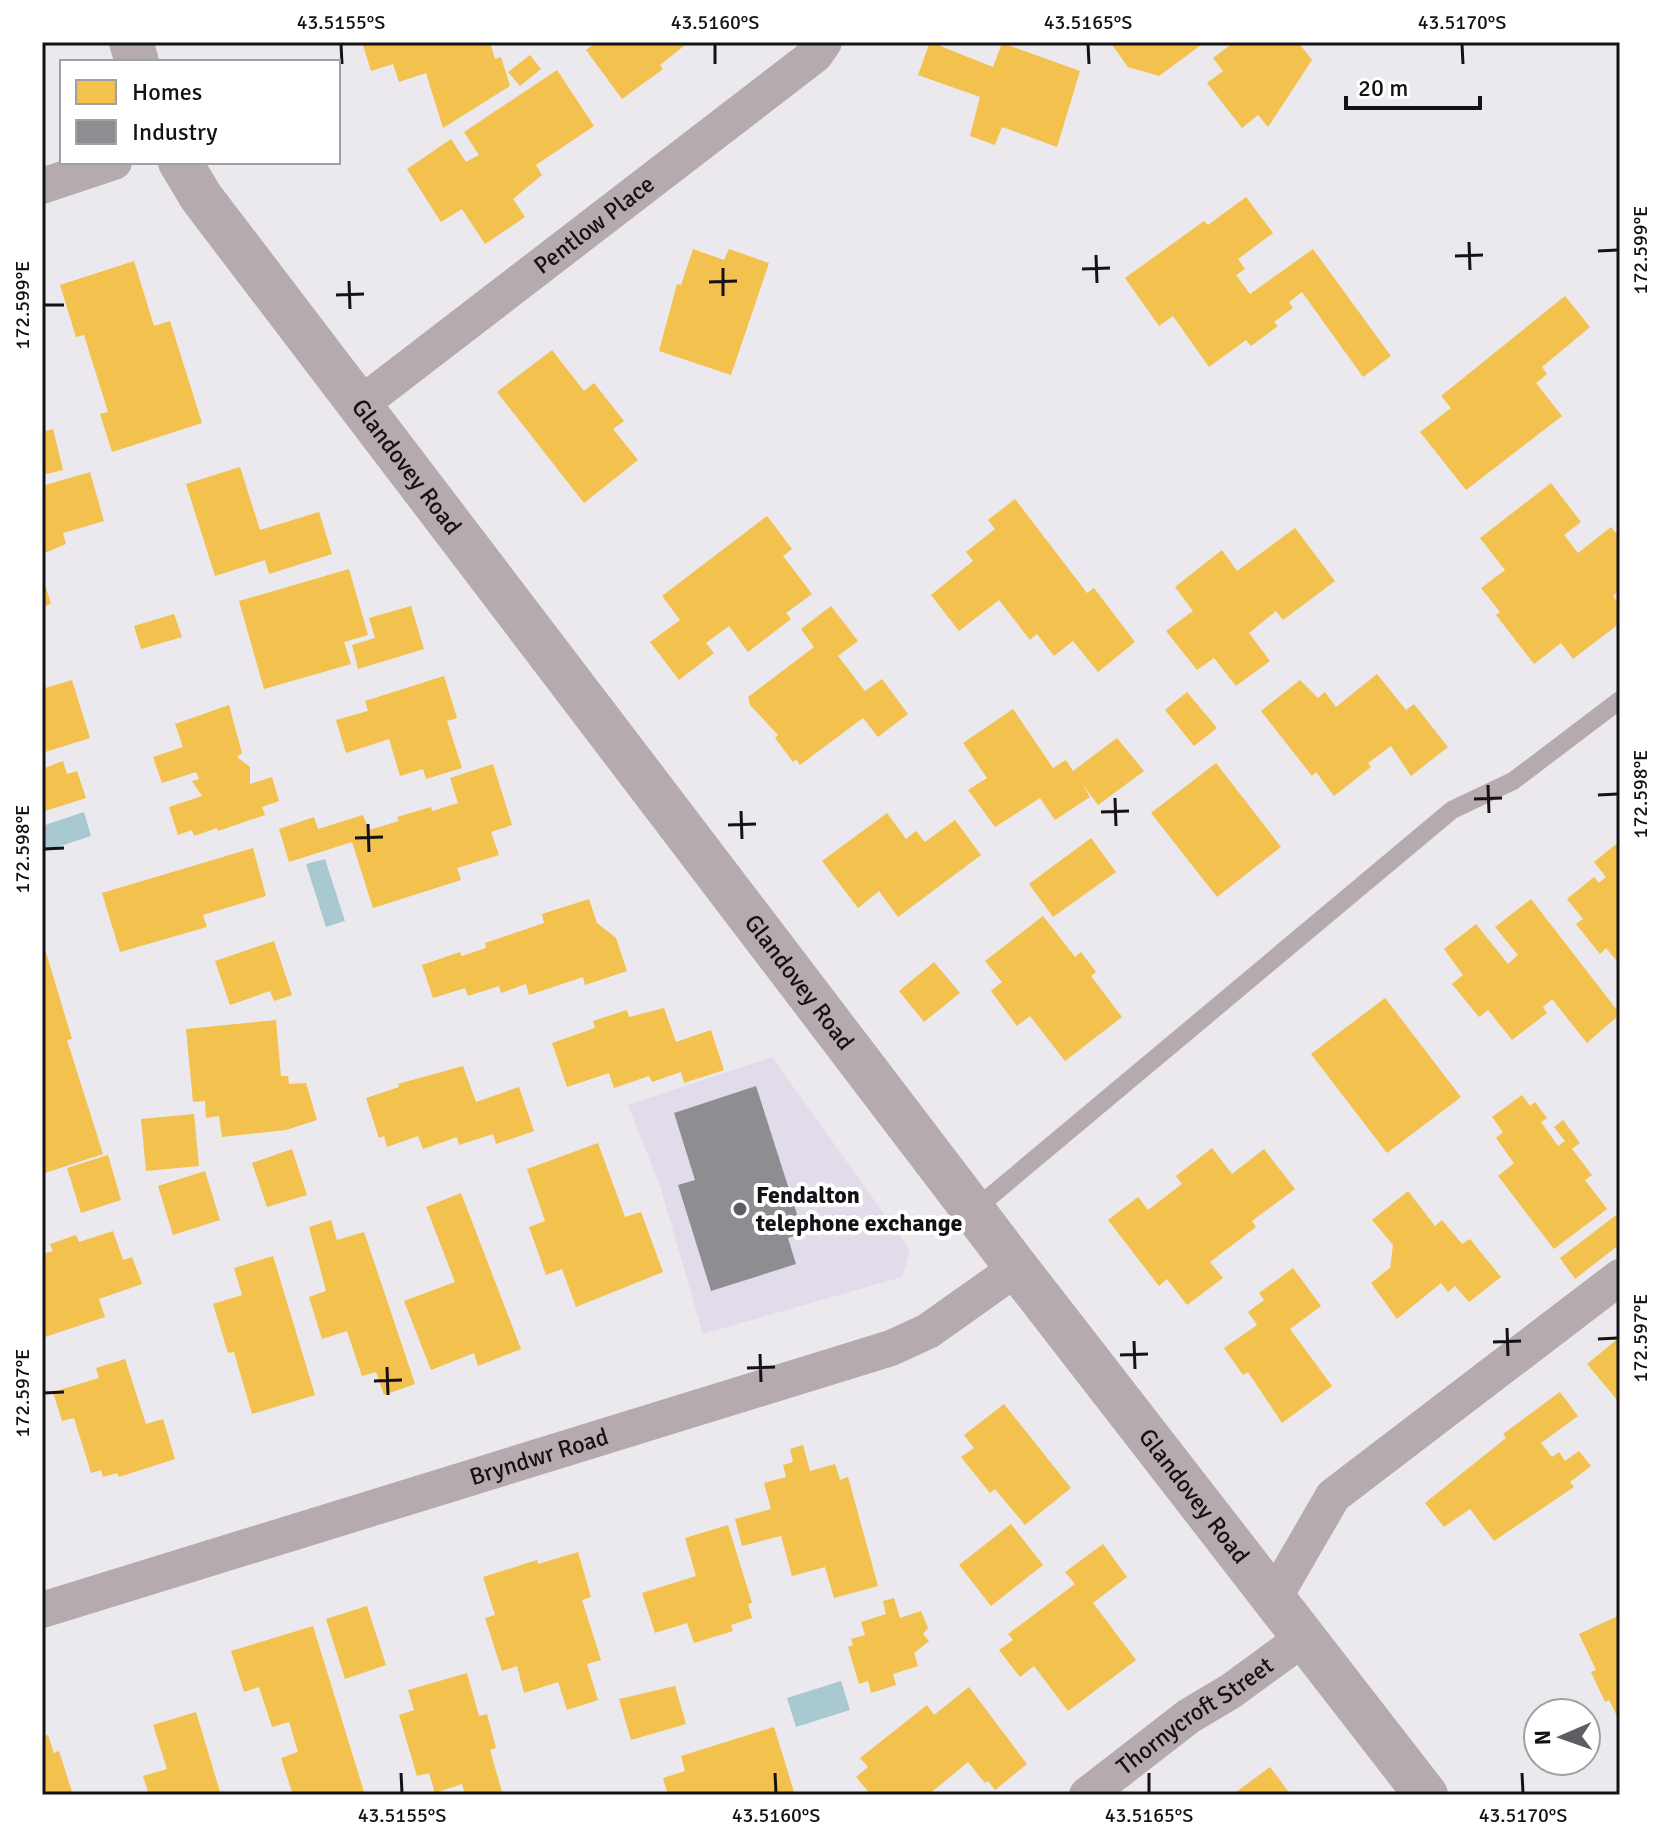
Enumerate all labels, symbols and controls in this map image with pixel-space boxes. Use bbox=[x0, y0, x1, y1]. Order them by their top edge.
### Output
text: 43.5155°S bbox=[297, 10, 385, 35]
text: 43.5160°S bbox=[671, 10, 759, 35]
text: 43.5165°S bbox=[1044, 10, 1132, 35]
text: 43.5170°S bbox=[1418, 10, 1506, 35]
legend bbox=[60, 60, 340, 164]
scale bar bbox=[1346, 60, 1480, 110]
text: 20 m bbox=[1358, 73, 1408, 103]
text: Homes bbox=[132, 77, 202, 107]
text: Industry bbox=[132, 117, 218, 147]
street label: Pentlow Place bbox=[528, 169, 660, 281]
text: 172.599°E bbox=[1628, 206, 1653, 294]
text: 172.599°E bbox=[10, 261, 35, 349]
street label: Glandovey Road bbox=[345, 393, 468, 541]
text: 172.598°E bbox=[1628, 750, 1653, 838]
text: 172.598°E bbox=[10, 805, 35, 893]
street label: Glandovey Road bbox=[738, 908, 861, 1056]
place label: Fendalton telephone exchange bbox=[755, 1180, 963, 1238]
marker: Fendalton telephone exchange bbox=[731, 1200, 749, 1218]
text: 172.597°E bbox=[1628, 1294, 1653, 1382]
text: 172.597°E bbox=[10, 1349, 35, 1437]
street label: Bryndwr Road bbox=[466, 1421, 612, 1492]
street label: Glandovey Road bbox=[1132, 1423, 1256, 1570]
street label: Thornycroft Street bbox=[1110, 1650, 1279, 1782]
north arrow bbox=[1522, 1697, 1602, 1777]
text: N bbox=[1529, 1730, 1556, 1746]
text: 43.5155°S bbox=[358, 1803, 446, 1828]
text: 43.5160°S bbox=[732, 1803, 820, 1828]
text: 43.5165°S bbox=[1105, 1803, 1193, 1828]
text: 43.5170°S bbox=[1479, 1803, 1567, 1828]

